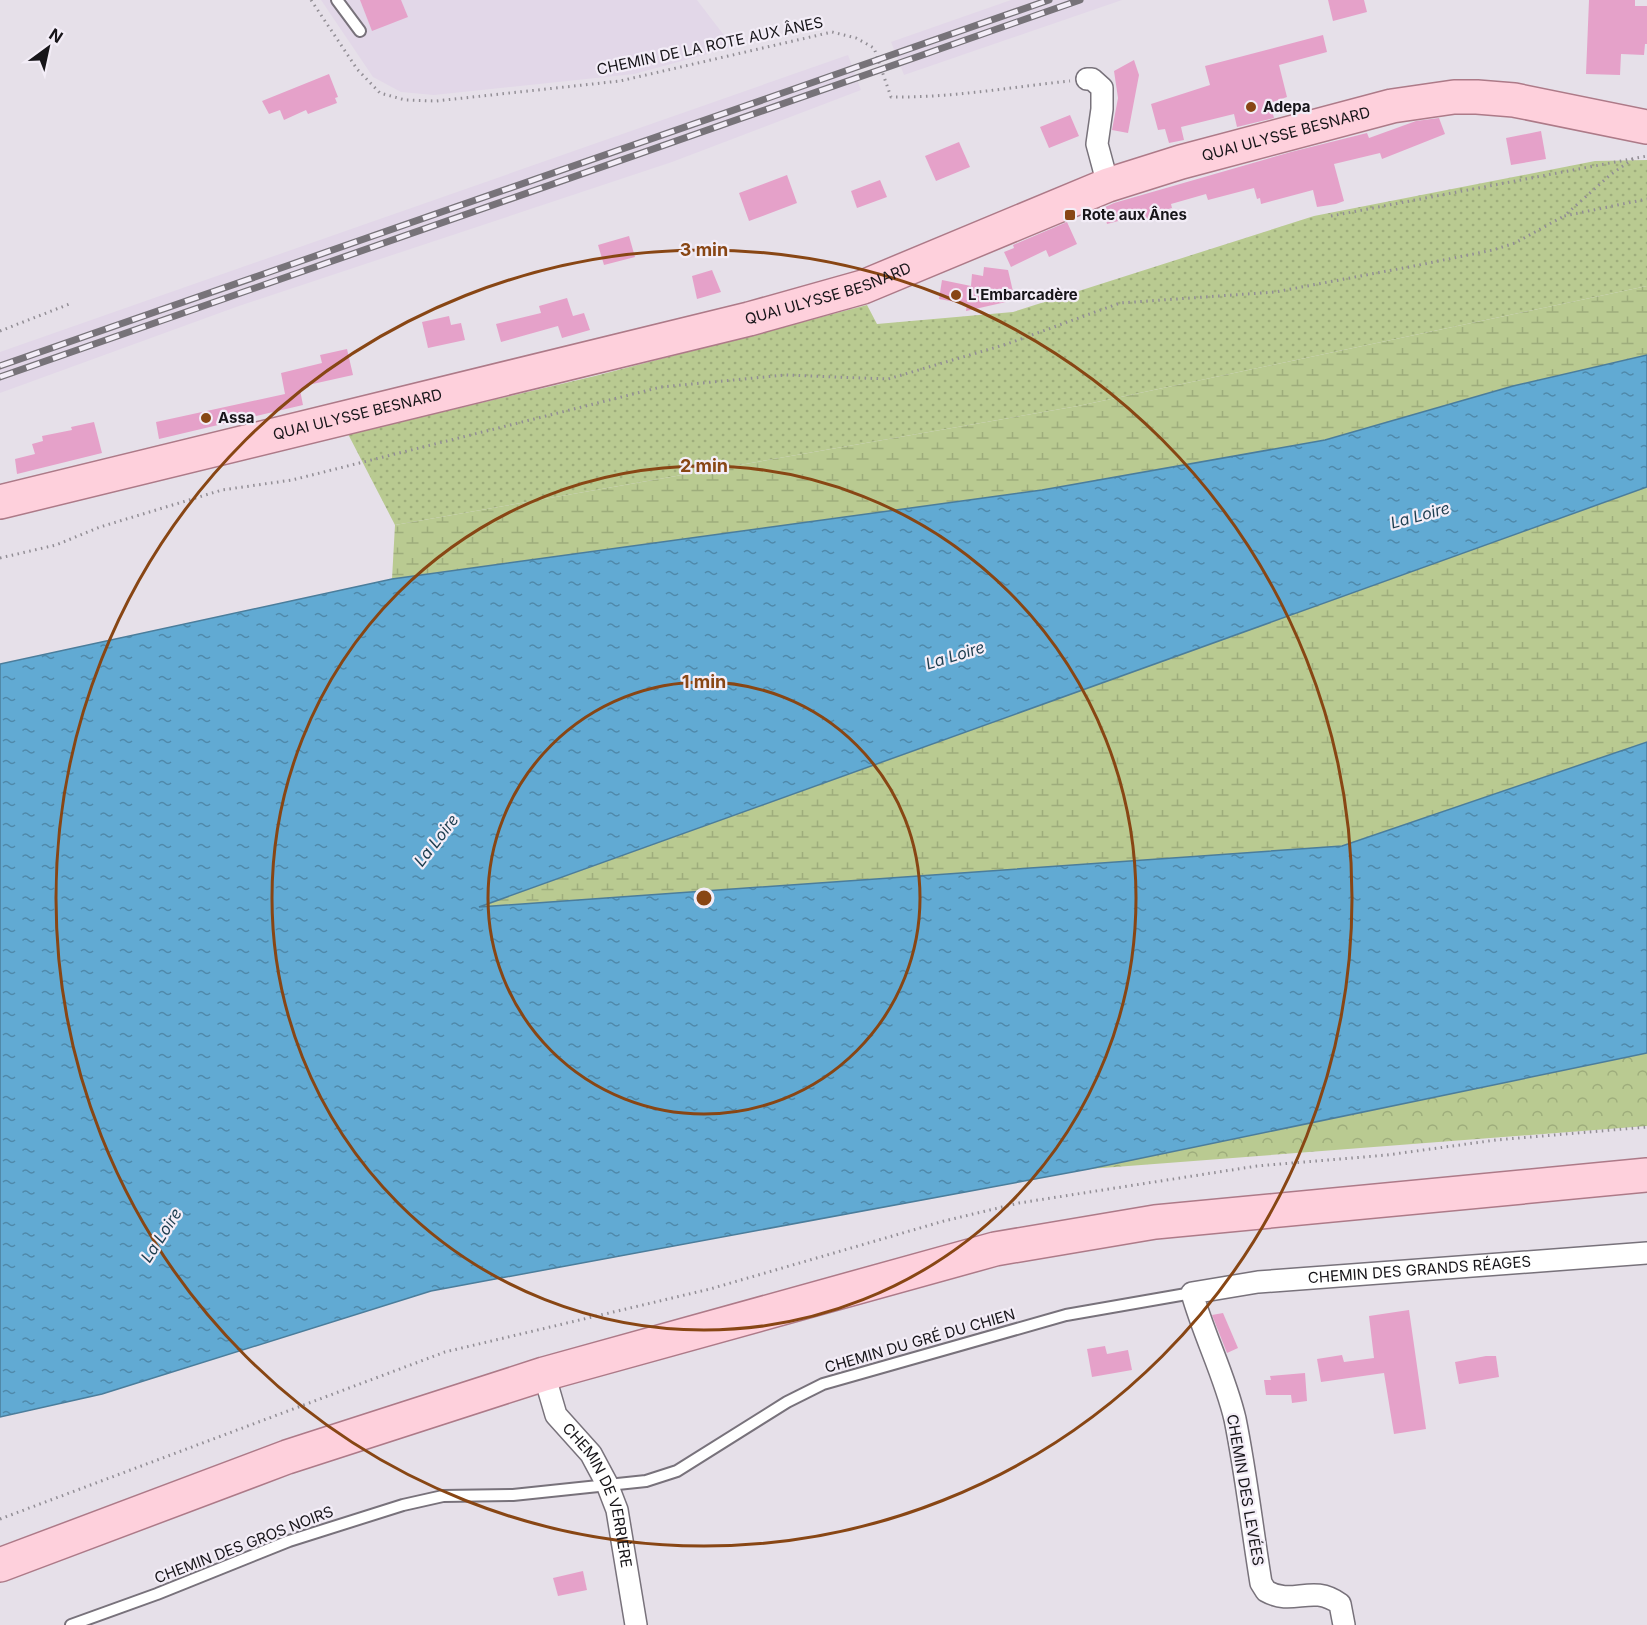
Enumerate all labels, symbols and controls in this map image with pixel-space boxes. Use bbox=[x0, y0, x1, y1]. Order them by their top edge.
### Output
street label: CHEMIN DE LA ROTE AUX ÂNES bbox=[595, 12, 825, 79]
north arrow bbox=[18, 18, 78, 78]
text: N bbox=[46, 24, 67, 47]
place label: Adepa bbox=[1263, 97, 1311, 116]
marker: Adepa bbox=[1244, 100, 1258, 114]
street label: QUAI ULYSSE BESNARD bbox=[1200, 102, 1372, 165]
place label: Rote aux Ânes bbox=[1082, 205, 1187, 224]
marker: Rote aux Ânes bbox=[1063, 208, 1077, 222]
text: 3 min bbox=[680, 239, 728, 260]
street label: QUAI ULYSSE BESNARD bbox=[743, 258, 914, 329]
place label: L'Embarcadère bbox=[968, 285, 1078, 304]
marker: L'Embarcadère bbox=[949, 288, 963, 302]
street label: QUAI ULYSSE BESNARD bbox=[271, 384, 444, 444]
place label: Assa bbox=[218, 408, 255, 427]
marker: Assa bbox=[199, 411, 213, 425]
text: 2 min bbox=[680, 455, 728, 476]
water label: La Loire bbox=[1388, 497, 1452, 533]
water label: La Loire bbox=[923, 637, 987, 673]
text: 1 min bbox=[682, 671, 726, 692]
water label: La Loire bbox=[409, 810, 463, 870]
centre of rings bbox=[694, 888, 714, 908]
water label: La Loire bbox=[136, 1204, 186, 1266]
street label: CHEMIN DES GRANDS RÉAGES bbox=[1307, 1252, 1532, 1287]
street label: CHEMIN DU GRÉ DU CHIEN bbox=[822, 1304, 1017, 1377]
street label: CHEMIN DES LEVÉES bbox=[1223, 1413, 1268, 1567]
street label: CHEMIN DE VERRIÈRE bbox=[559, 1419, 636, 1569]
street label: CHEMIN DES GROS NOIRS bbox=[152, 1502, 336, 1587]

